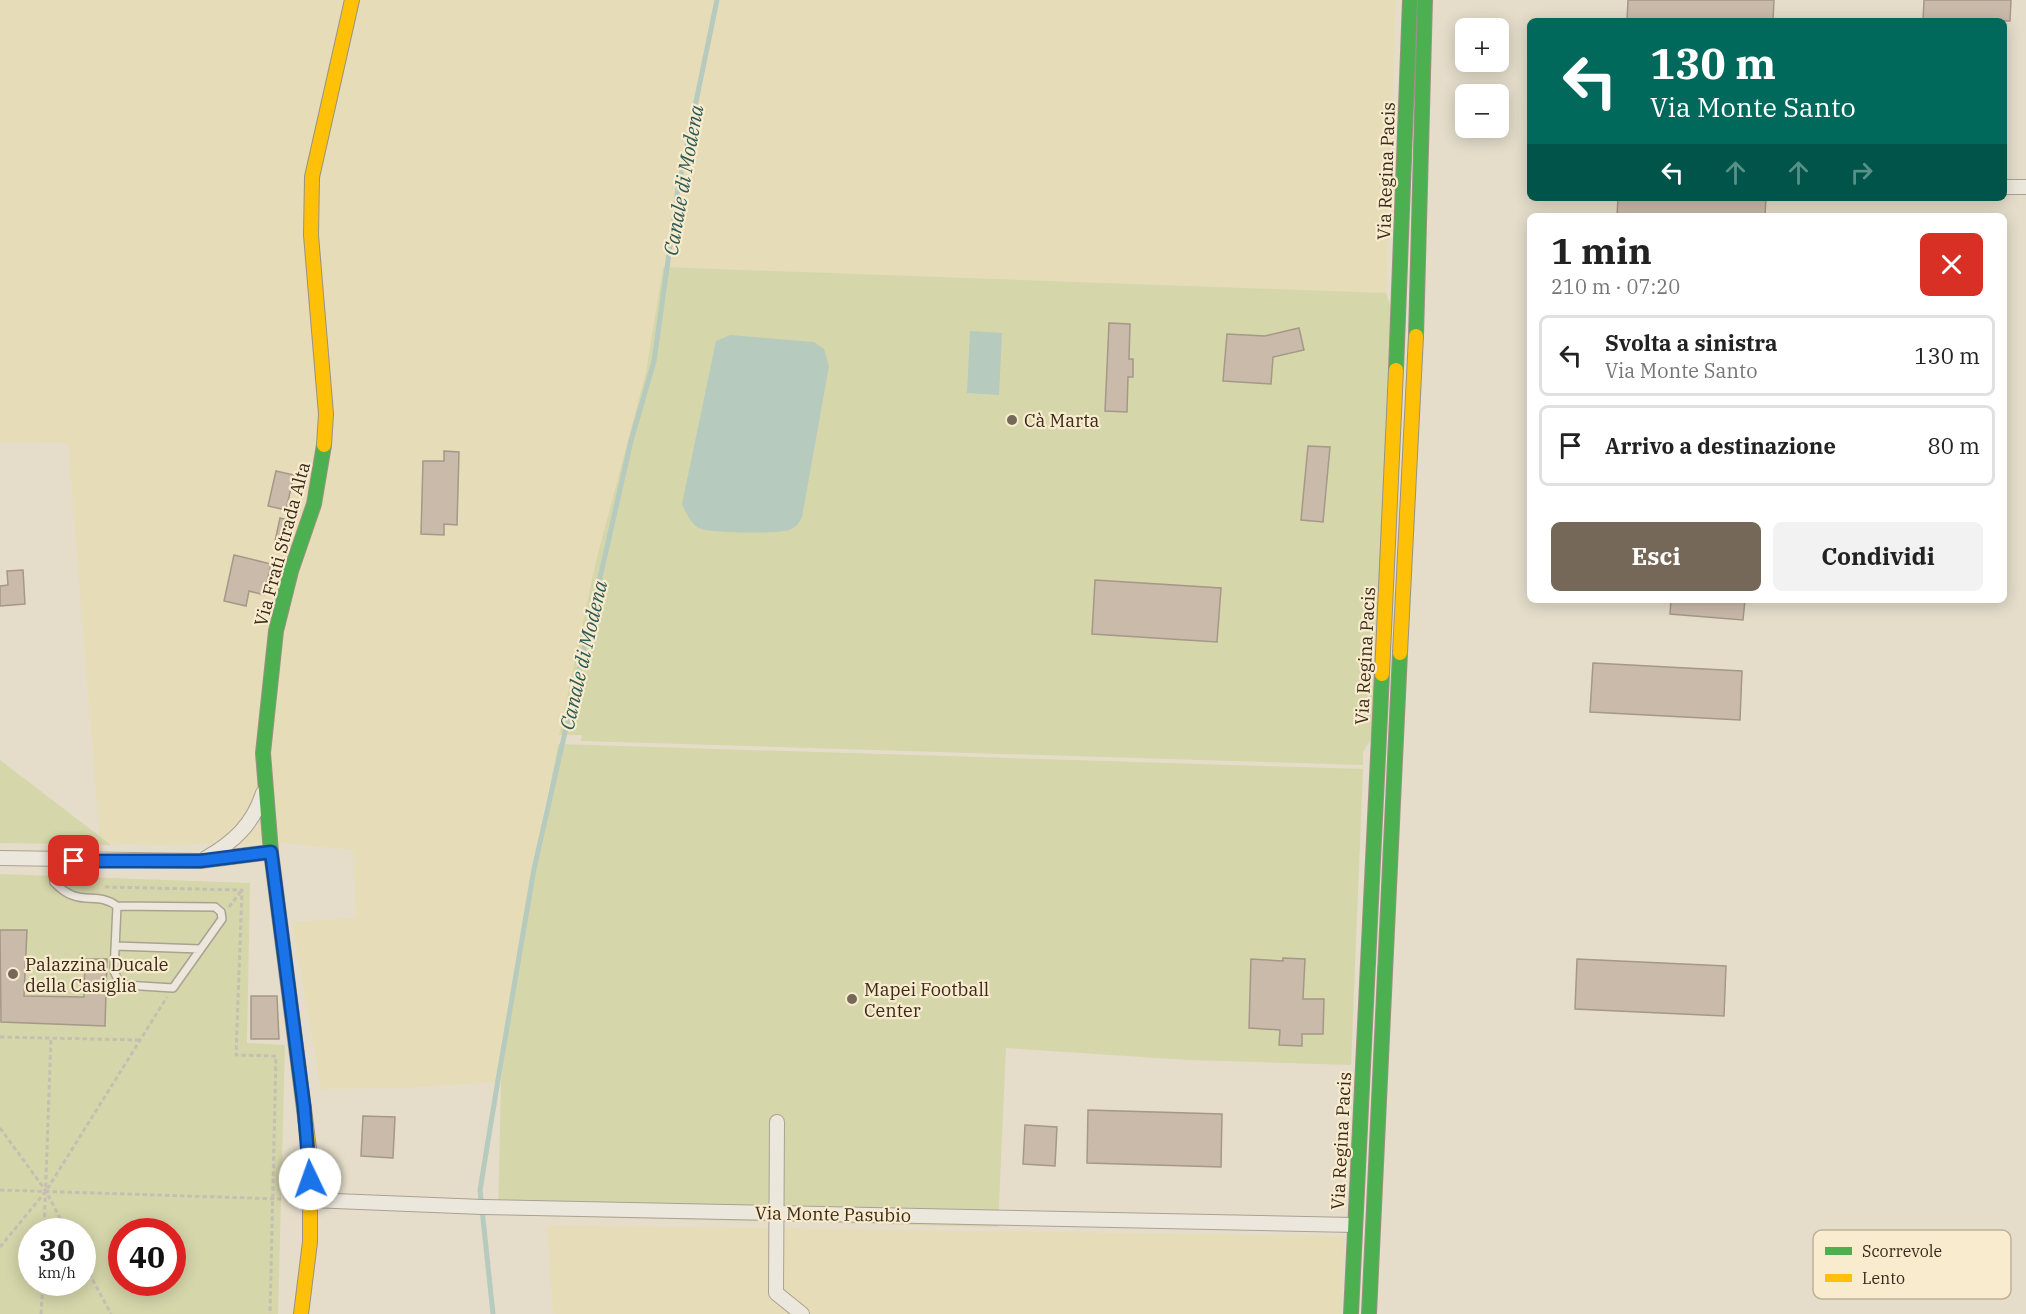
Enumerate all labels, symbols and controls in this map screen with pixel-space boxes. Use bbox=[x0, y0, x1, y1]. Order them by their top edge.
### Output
map controls bbox=[1455, 18, 1509, 138]
button: + bbox=[1455, 18, 1509, 72]
text: 130 m bbox=[1650, 36, 1776, 91]
icon: left bbox=[1551, 42, 1629, 120]
button: − bbox=[1455, 84, 1509, 138]
text: Via Monte Santo bbox=[1650, 89, 1856, 124]
water label: Canale di Modena bbox=[656, 102, 710, 257]
street label: Via Regina Pacis bbox=[1372, 102, 1400, 240]
icon: left bbox=[1656, 156, 1689, 189]
icon: ahead bbox=[1719, 156, 1752, 189]
icon: ahead bbox=[1782, 156, 1815, 189]
icon: right bbox=[1845, 156, 1878, 189]
text: 1 min bbox=[1551, 227, 1652, 274]
button: close bbox=[1920, 233, 1983, 296]
text: 210 m · 07:20 bbox=[1551, 273, 1680, 300]
text: Svolta a sinistra bbox=[1605, 328, 1778, 357]
icon: left bbox=[1554, 339, 1587, 372]
text: 130 m bbox=[1914, 341, 1980, 370]
text: Via Monte Santo bbox=[1605, 357, 1757, 384]
place label: Cà Marta bbox=[1024, 409, 1100, 432]
marker: Cà Marta bbox=[1005, 413, 1019, 427]
icon: arrive bbox=[1554, 429, 1587, 462]
text: Arrivo a destinazione bbox=[1605, 431, 1836, 460]
text: 80 m bbox=[1928, 431, 1980, 460]
street label: Via Frati Strada Alta bbox=[249, 459, 315, 629]
button: Esci bbox=[1551, 522, 1761, 591]
button: Condividi bbox=[1773, 522, 1983, 591]
water label: Canale di Modena bbox=[553, 578, 613, 732]
street label: Via Regina Pacis bbox=[1350, 586, 1380, 726]
pin bbox=[48, 835, 99, 886]
icon: arrive bbox=[57, 844, 90, 877]
place label: Palazzina Ducale della Casiglia bbox=[25, 953, 168, 997]
marker: Palazzina Ducale della Casiglia bbox=[6, 967, 20, 981]
place label: Mapei Football Center bbox=[864, 978, 989, 1022]
marker: Mapei Football Center bbox=[845, 992, 859, 1006]
street label: Via Regina Pacis bbox=[1326, 1071, 1356, 1211]
position arrow bbox=[278, 1147, 342, 1211]
street label: Via Monte Pasubio bbox=[755, 1201, 911, 1227]
speed limit sign: 40 bbox=[108, 1218, 186, 1296]
text: 30 bbox=[39, 1230, 75, 1269]
legend bbox=[1813, 1230, 2011, 1299]
text: Scorrevole bbox=[1862, 1241, 1942, 1261]
text: km/h bbox=[38, 1263, 76, 1282]
text: Lento bbox=[1862, 1268, 1905, 1288]

